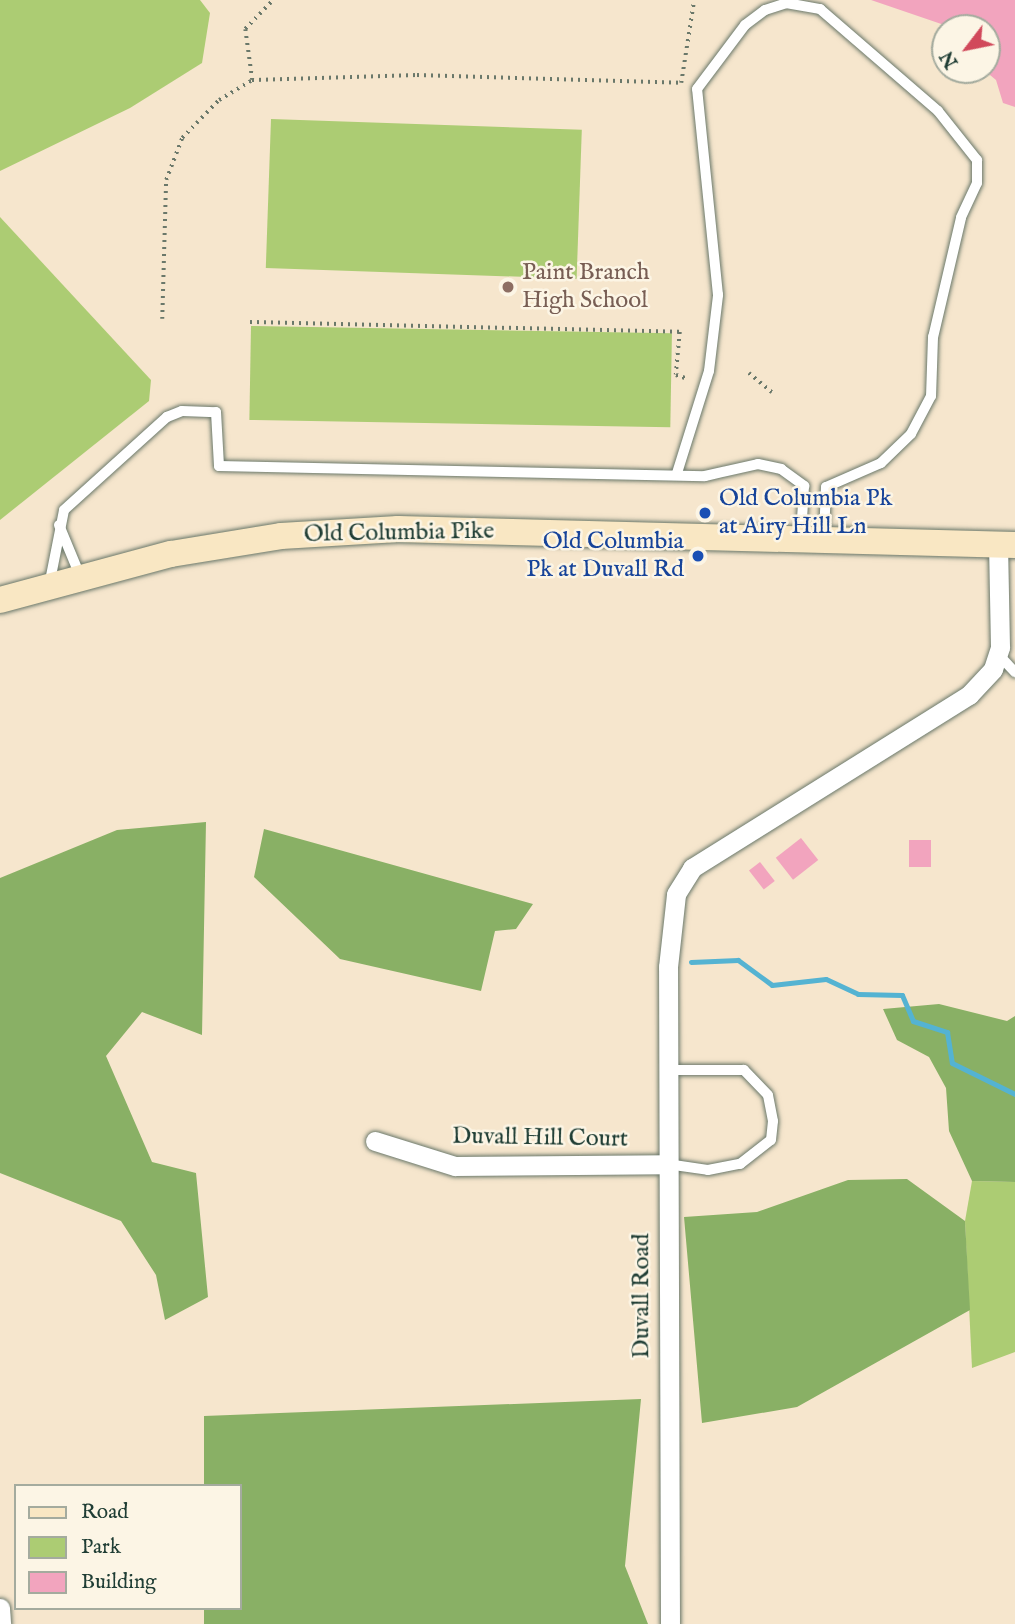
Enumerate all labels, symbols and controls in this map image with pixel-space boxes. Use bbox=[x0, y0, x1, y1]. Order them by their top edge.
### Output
north arrow bbox=[931, 14, 1001, 84]
text: N bbox=[935, 46, 964, 72]
place label: Paint Branch High School bbox=[522, 259, 650, 315]
marker: Paint Branch High School bbox=[500, 279, 516, 295]
place label: Old Columbia Pk at Airy Hill Ln bbox=[719, 485, 892, 541]
marker: Old Columbia Pk at Airy Hill Ln bbox=[697, 505, 713, 521]
street label: Old Columbia Pike bbox=[304, 517, 494, 549]
place label: Old Columbia Pk at Duvall Rd bbox=[526, 528, 684, 584]
marker: Old Columbia Pk at Duvall Rd bbox=[690, 548, 706, 564]
street label: Duvall Hill Court bbox=[452, 1122, 628, 1154]
street label: Duvall Road bbox=[628, 1233, 656, 1359]
legend bbox=[14, 1484, 242, 1610]
text: Road bbox=[81, 1499, 128, 1526]
text: Park bbox=[81, 1534, 121, 1561]
text: Building bbox=[81, 1569, 156, 1596]

